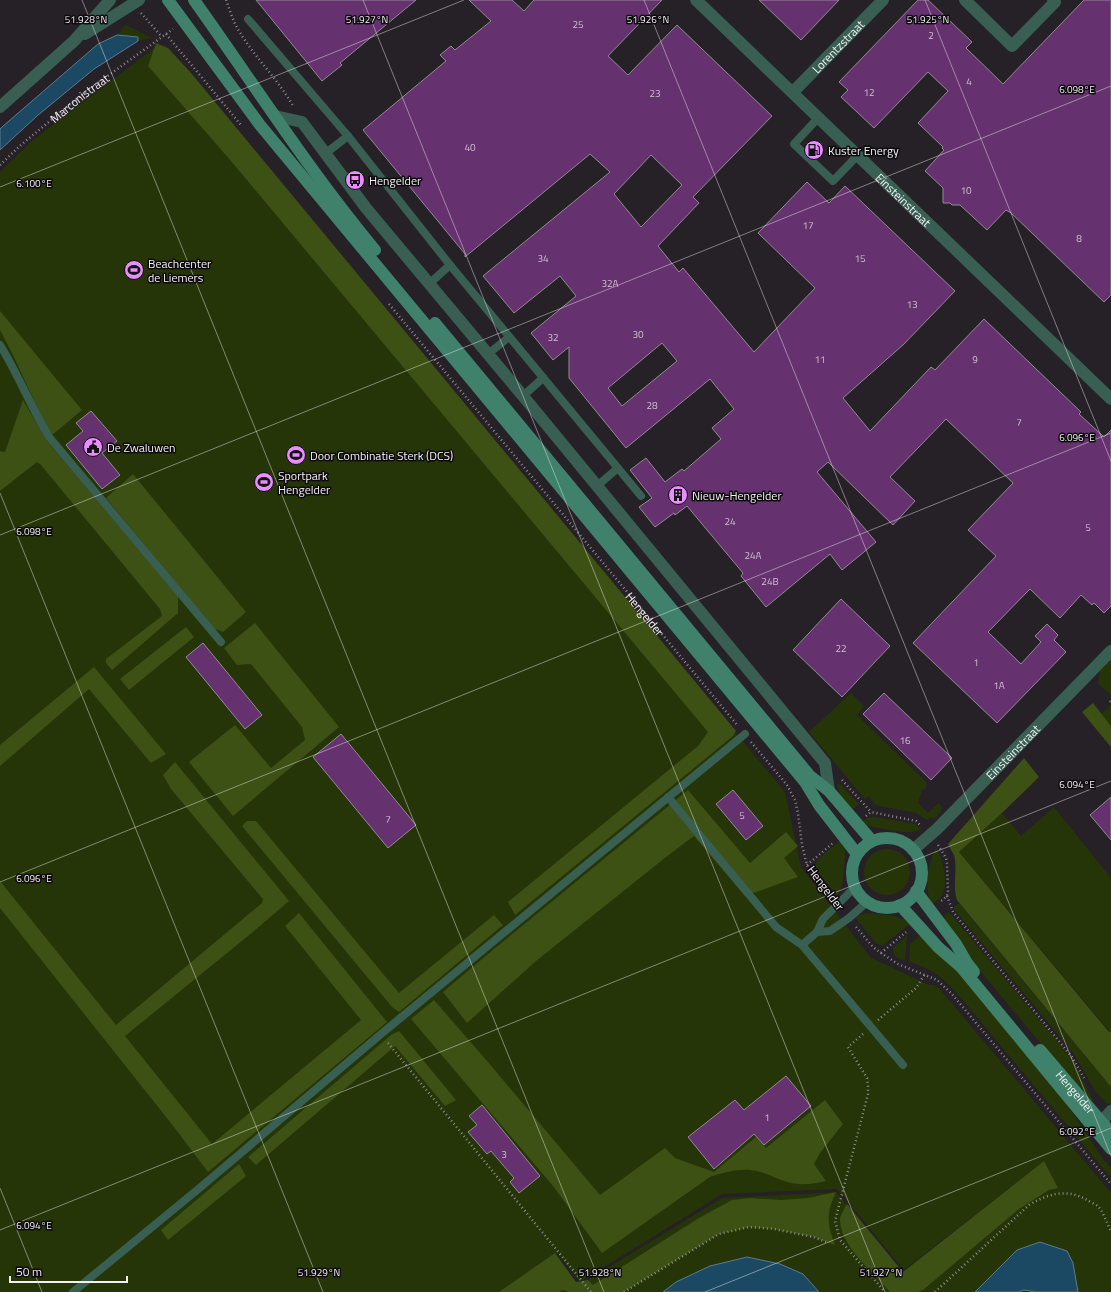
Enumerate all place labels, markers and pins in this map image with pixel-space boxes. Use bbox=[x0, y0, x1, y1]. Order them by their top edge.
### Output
fuel station icon: Kuster Energy bbox=[803, 139, 825, 161]
place label: Kuster Energy bbox=[828, 141, 899, 160]
bus stop icon: Hengelder bbox=[344, 169, 366, 191]
place label: Hengelder bbox=[369, 171, 421, 190]
place label: Beachcenter de Liemers bbox=[148, 254, 211, 287]
sports icon: Beachcenter de Liemers bbox=[123, 259, 145, 281]
public building icon: De Zwaluwen bbox=[82, 436, 104, 458]
place label: De Zwaluwen bbox=[107, 438, 176, 457]
sports icon: Door Combinatie Sterk (DCS) bbox=[285, 444, 307, 466]
place label: Door Combinatie Sterk (DCS) bbox=[310, 446, 453, 465]
place label: Sportpark Hengelder bbox=[278, 466, 330, 499]
sports icon: Sportpark Hengelder bbox=[253, 471, 275, 493]
building icon: Nieuw-Hengelder bbox=[667, 484, 689, 506]
place label: Nieuw-Hengelder bbox=[692, 486, 782, 505]

